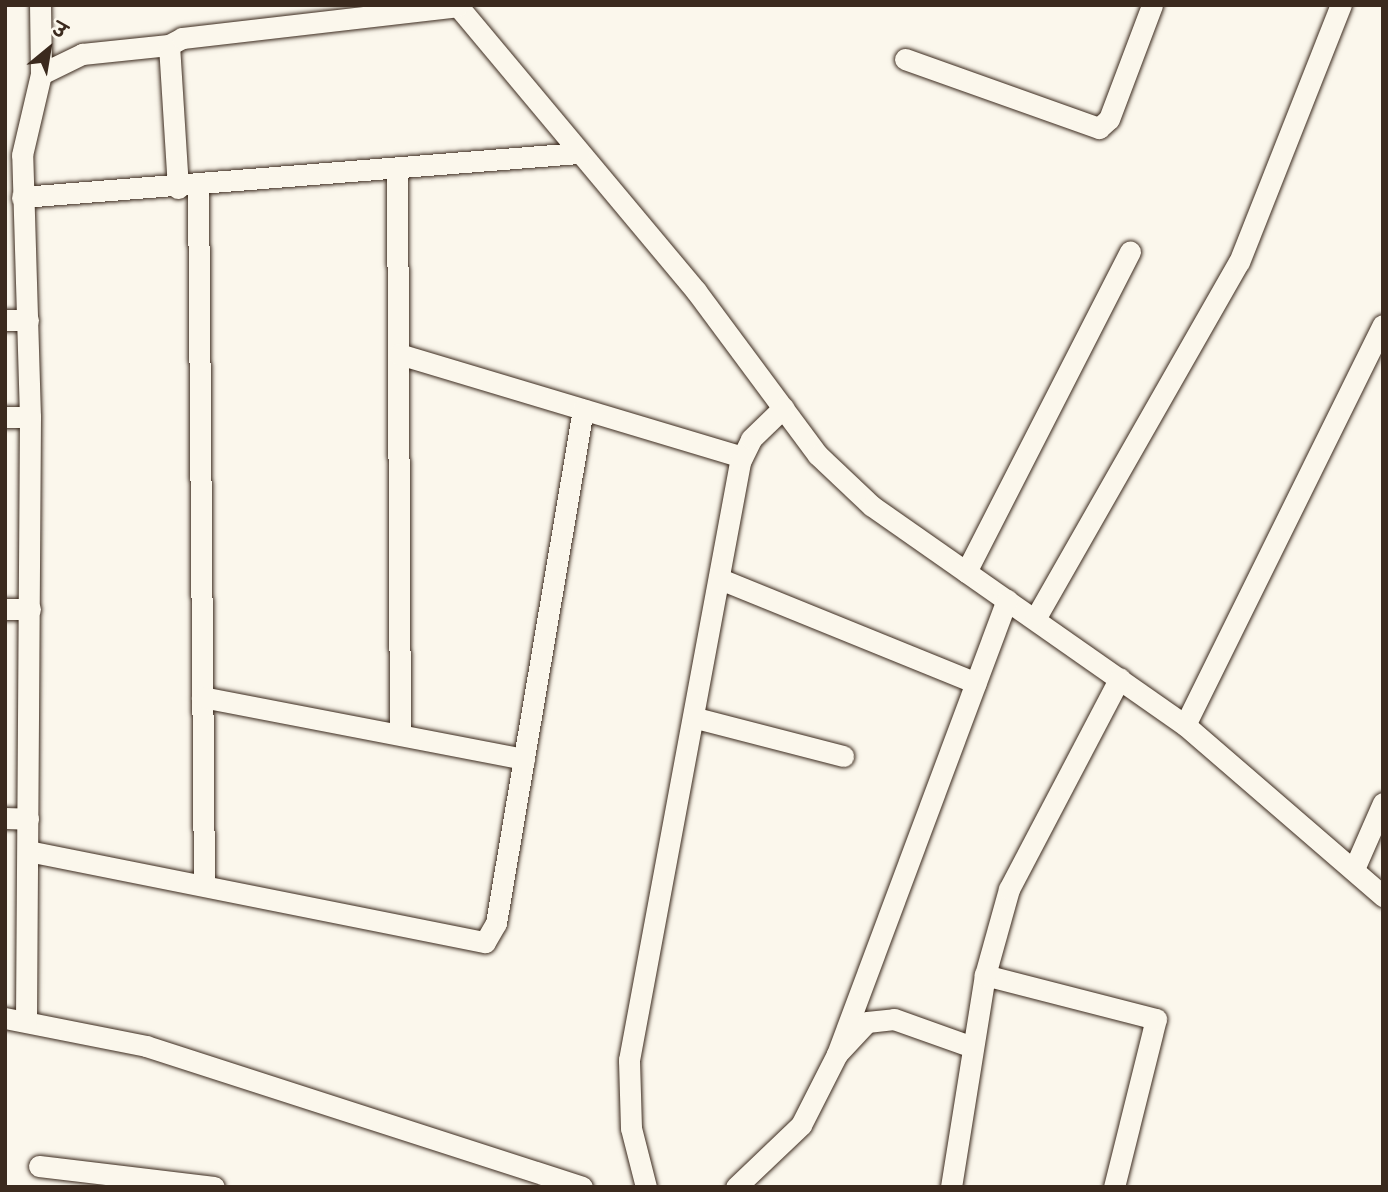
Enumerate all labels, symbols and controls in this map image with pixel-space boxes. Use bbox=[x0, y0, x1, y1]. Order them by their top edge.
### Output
north arrow bbox=[14, 14, 84, 84]
text: उ bbox=[49, 18, 70, 44]

